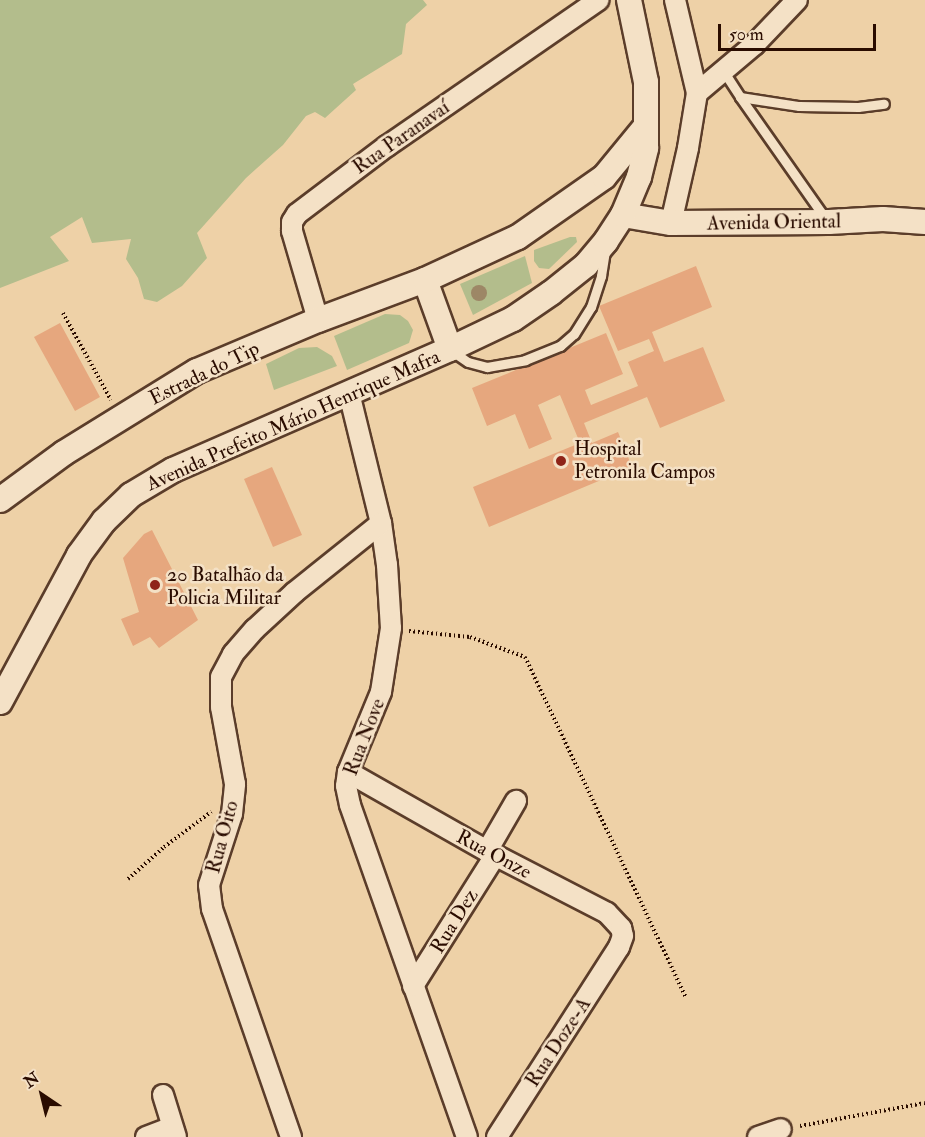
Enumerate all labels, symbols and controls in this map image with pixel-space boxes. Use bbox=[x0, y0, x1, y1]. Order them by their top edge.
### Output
scale bar bbox=[721, 12, 878, 50]
text: 50 m bbox=[729, 23, 764, 46]
street label: Rua Paranavaí bbox=[348, 95, 454, 179]
street label: Avenida Oriental bbox=[707, 209, 841, 235]
street label: Estrada do Tip bbox=[145, 336, 263, 410]
street label: Avenida Prefeito Mário Henrique Mafra bbox=[143, 344, 443, 496]
place label: Hospital Petronila Campos bbox=[574, 437, 715, 484]
marker: Hospital Petronila Campos bbox=[552, 452, 570, 470]
place label: 20 Batalhão da Policia Militar bbox=[167, 562, 283, 609]
marker: 20 Batalhão da Policia Militar bbox=[148, 578, 162, 592]
street label: Rua Nove bbox=[338, 695, 390, 779]
street label: Rua Oito bbox=[201, 798, 243, 876]
street label: Rua Onze bbox=[452, 824, 536, 884]
street label: Rua Dez bbox=[425, 884, 483, 958]
street label: Rua Doze-A bbox=[520, 993, 596, 1091]
north arrow bbox=[12, 1065, 72, 1125]
text: N bbox=[20, 1068, 43, 1093]

